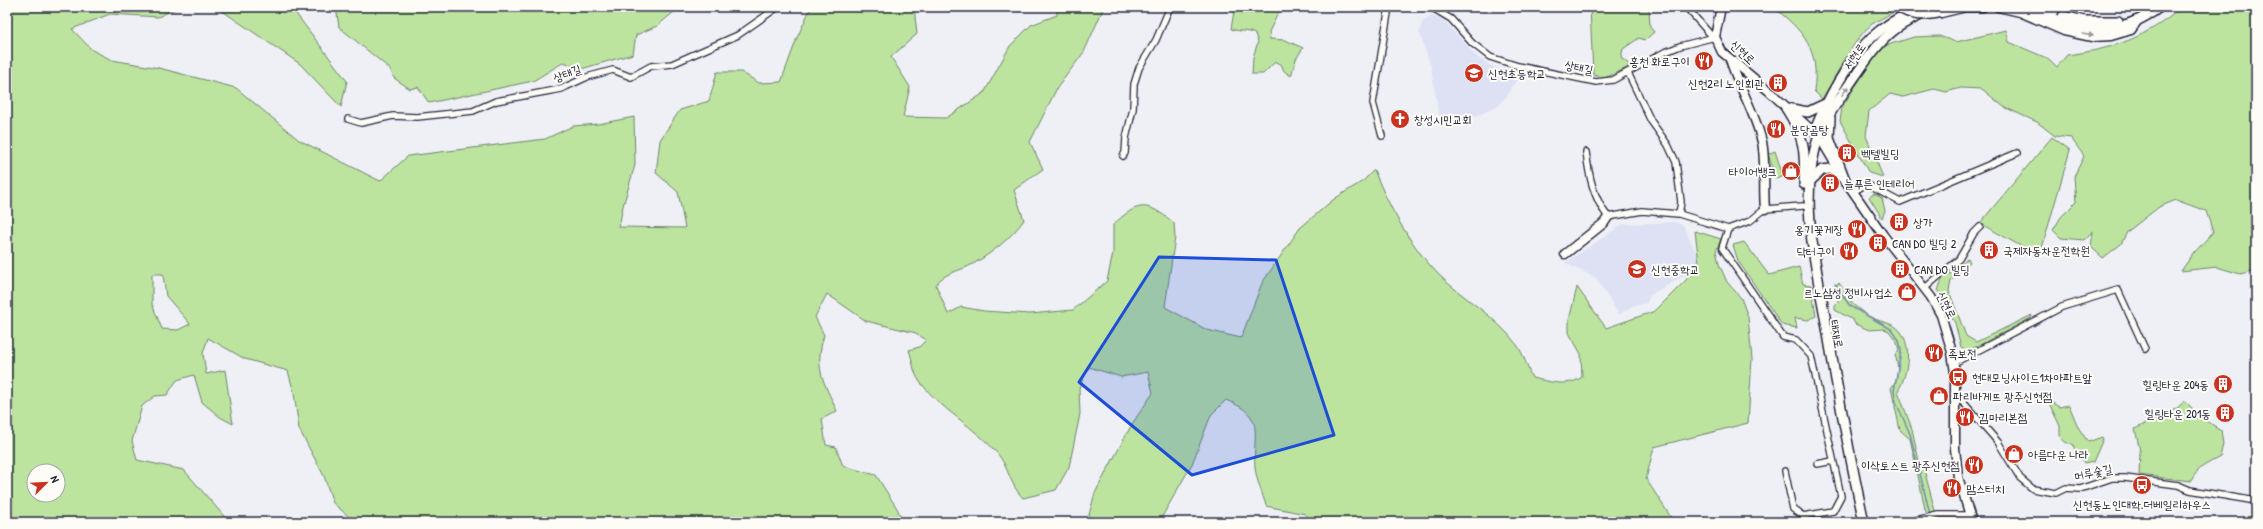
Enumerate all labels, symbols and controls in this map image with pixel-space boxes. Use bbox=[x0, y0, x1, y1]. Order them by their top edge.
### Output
one-way arrow bbox=[2082, 33, 2094, 39]
street label: 신현로 bbox=[1727, 36, 1759, 68]
street label: 서현로 bbox=[1839, 39, 1869, 73]
restaurant icon: 홍천 화로구이 bbox=[1693, 50, 1715, 72]
place label: 홍천 화로구이 bbox=[1629, 53, 1690, 70]
street label: 상태길 bbox=[1563, 56, 1595, 78]
street label: 상태길 bbox=[550, 60, 584, 86]
school or university icon: 신현초등학교 bbox=[1463, 62, 1485, 84]
place label: 신현초등학교 bbox=[1488, 65, 1546, 82]
building icon: 신현2리 노인회관 bbox=[1767, 72, 1789, 94]
place label: 신현2리 노인회관 bbox=[1688, 75, 1764, 92]
one-way arrow bbox=[1841, 86, 1849, 96]
church icon: 창성시민교회 bbox=[1389, 108, 1411, 130]
place label: 창성시민교회 bbox=[1414, 111, 1472, 128]
restaurant icon: 분당곰탕 bbox=[1765, 118, 1787, 140]
place label: 분당곰탕 bbox=[1790, 121, 1829, 138]
building icon: 벡텔빌딩 bbox=[1836, 142, 1858, 164]
place label: 벡텔빌딩 bbox=[1861, 145, 1900, 162]
shop icon: 타이어뱅크 bbox=[1780, 160, 1802, 182]
place label: 타이어뱅크 bbox=[1729, 163, 1777, 180]
building icon: 늘푸른 인테리어 bbox=[1819, 172, 1841, 194]
place label: 늘푸른 인테리어 bbox=[1844, 175, 1914, 192]
building icon: 상가 bbox=[1888, 211, 1910, 233]
place label: 상가 bbox=[1913, 214, 1933, 231]
restaurant icon: 옹기꽃게장 bbox=[1846, 218, 1868, 240]
place label: 옹기꽃게장 bbox=[1795, 221, 1843, 238]
building icon: CAN DO 빌딩 2 bbox=[1867, 232, 1889, 254]
place label: CAN DO 빌딩 2 bbox=[1892, 235, 1957, 252]
building icon: 국제자동차운전학원 bbox=[1978, 239, 2000, 261]
restaurant icon: 닥터구이 bbox=[1838, 240, 1860, 262]
place label: 국제자동차운전학원 bbox=[2003, 242, 2090, 259]
place label: 닥터구이 bbox=[1796, 243, 1835, 260]
school or university icon: 신현중학교 bbox=[1626, 258, 1648, 280]
building icon: CAN DO 빌딩 bbox=[1889, 258, 1911, 280]
place label: 신현중학교 bbox=[1651, 261, 1699, 278]
place label: CAN DO 빌딩 bbox=[1914, 261, 1970, 278]
shop icon: 르노삼성 정비사업소 bbox=[1896, 281, 1918, 303]
place label: 르노삼성 정비사업소 bbox=[1803, 284, 1893, 301]
street label: 신현로 bbox=[1933, 288, 1961, 322]
street label: 태재로 bbox=[1826, 318, 1848, 350]
restaurant icon: 족보전 bbox=[1923, 342, 1945, 364]
place label: 족보전 bbox=[1948, 345, 1977, 362]
bus stop icon: 현대모닝사이드1차아파트앞 bbox=[1947, 366, 1969, 388]
place label: 현대모닝사이드1차아파트앞 bbox=[1972, 369, 2093, 386]
building icon: 힐링타운 204동 bbox=[2212, 373, 2234, 395]
place label: 힐링타운 204동 bbox=[2142, 376, 2209, 393]
shop icon: 파리바게뜨 광주신현점 bbox=[1928, 385, 1950, 407]
place label: 파리바게뜨 광주신현점 bbox=[1953, 388, 2052, 405]
building icon: 힐링타운 201동 bbox=[2214, 402, 2236, 424]
place label: 힐링타운 201동 bbox=[2145, 405, 2211, 422]
restaurant icon: 김마리본점 bbox=[1954, 406, 1976, 428]
place label: 김마리본점 bbox=[1979, 409, 2027, 426]
shop icon: 아름다운 나라 bbox=[2003, 443, 2025, 465]
place label: 아름다운 나라 bbox=[2028, 446, 2089, 463]
restaurant icon: 이삭토스트 광주신현점 bbox=[1963, 454, 1985, 476]
place label: 이삭토스트 광주신현점 bbox=[1861, 457, 1960, 474]
street label: 머루숯길 bbox=[2072, 460, 2114, 484]
north arrow bbox=[26, 463, 66, 503]
text: N bbox=[48, 473, 63, 485]
bus stop icon: 신현동노인대학.더베일리하우스 bbox=[2131, 474, 2153, 496]
restaurant icon: 맘스터치 bbox=[1941, 477, 1963, 499]
place label: 맘스터치 bbox=[1966, 480, 2005, 497]
place label: 신현동노인대학.더베일리하우스 bbox=[2073, 496, 2211, 513]

